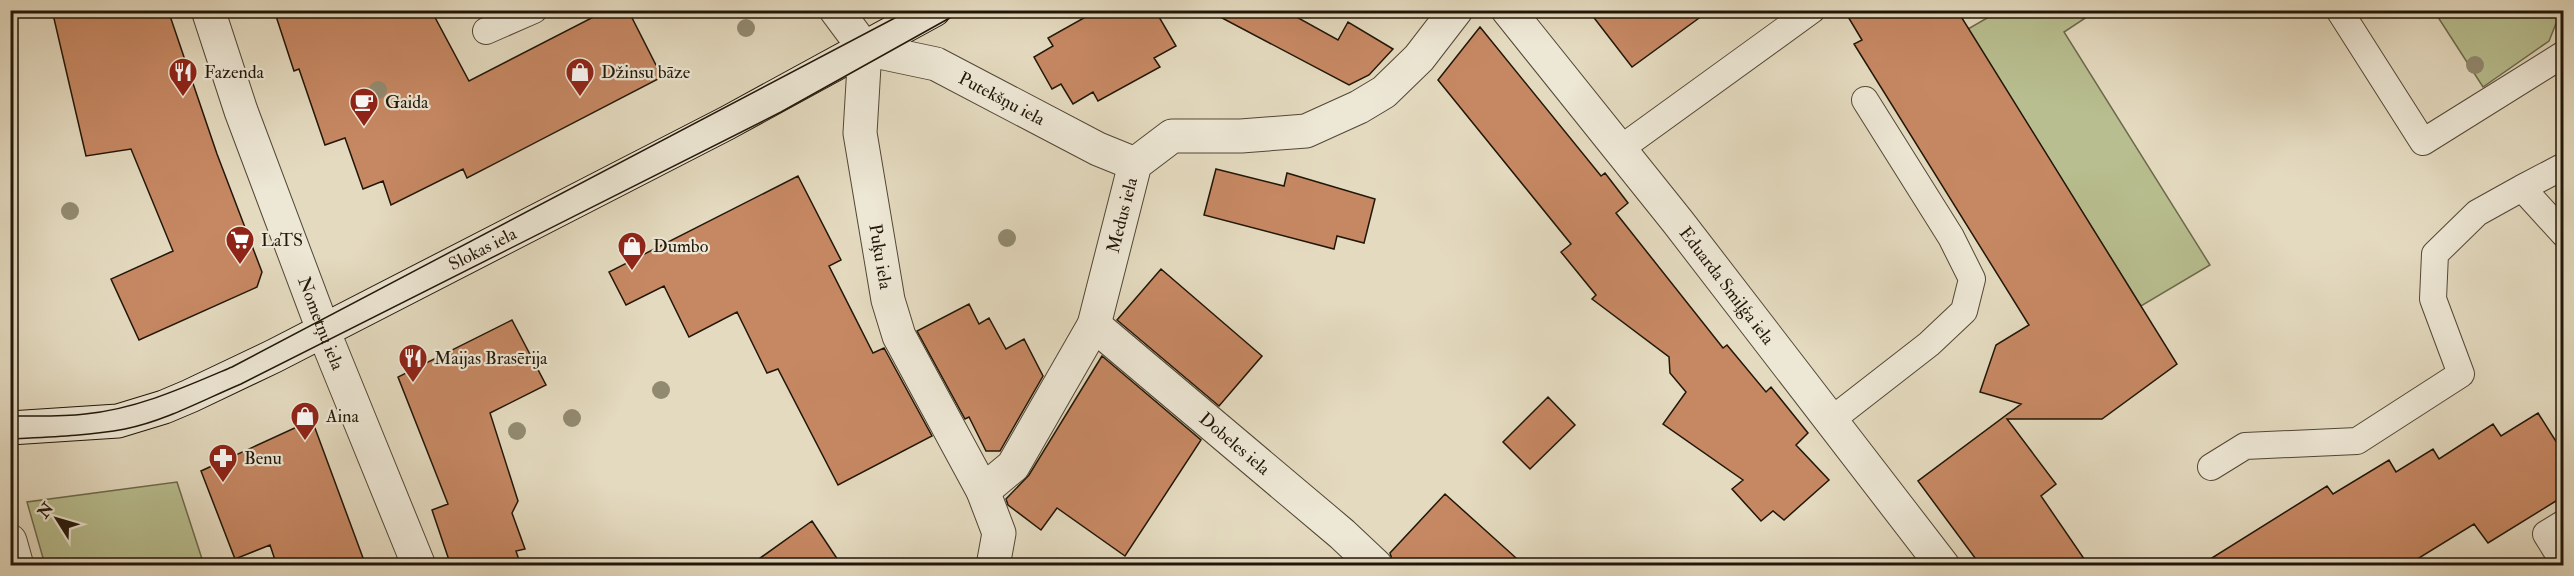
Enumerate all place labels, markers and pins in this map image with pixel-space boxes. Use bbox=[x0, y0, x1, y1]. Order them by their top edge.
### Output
restaurant icon: Fazenda bbox=[167, 56, 199, 98]
shop icon: Džinsu bāze bbox=[564, 56, 596, 98]
place label: Fazenda bbox=[204, 61, 265, 84]
place label: Džinsu bāze bbox=[601, 61, 691, 84]
cafe icon: Gaida bbox=[348, 86, 380, 128]
place label: Gaida bbox=[385, 91, 429, 114]
supermarket icon: LaTS bbox=[224, 224, 256, 266]
place label: LaTS bbox=[261, 229, 303, 252]
shop icon: Dumbo bbox=[616, 230, 648, 272]
place label: Dumbo bbox=[653, 235, 709, 258]
restaurant icon: Maijas Brasērija bbox=[397, 342, 429, 384]
place label: Maijas Brasērija bbox=[434, 347, 548, 370]
shop icon: Aina bbox=[289, 400, 321, 442]
place label: Aina bbox=[325, 405, 360, 428]
pharmacy icon: Benu bbox=[207, 442, 239, 484]
place label: Benu bbox=[244, 447, 282, 470]

